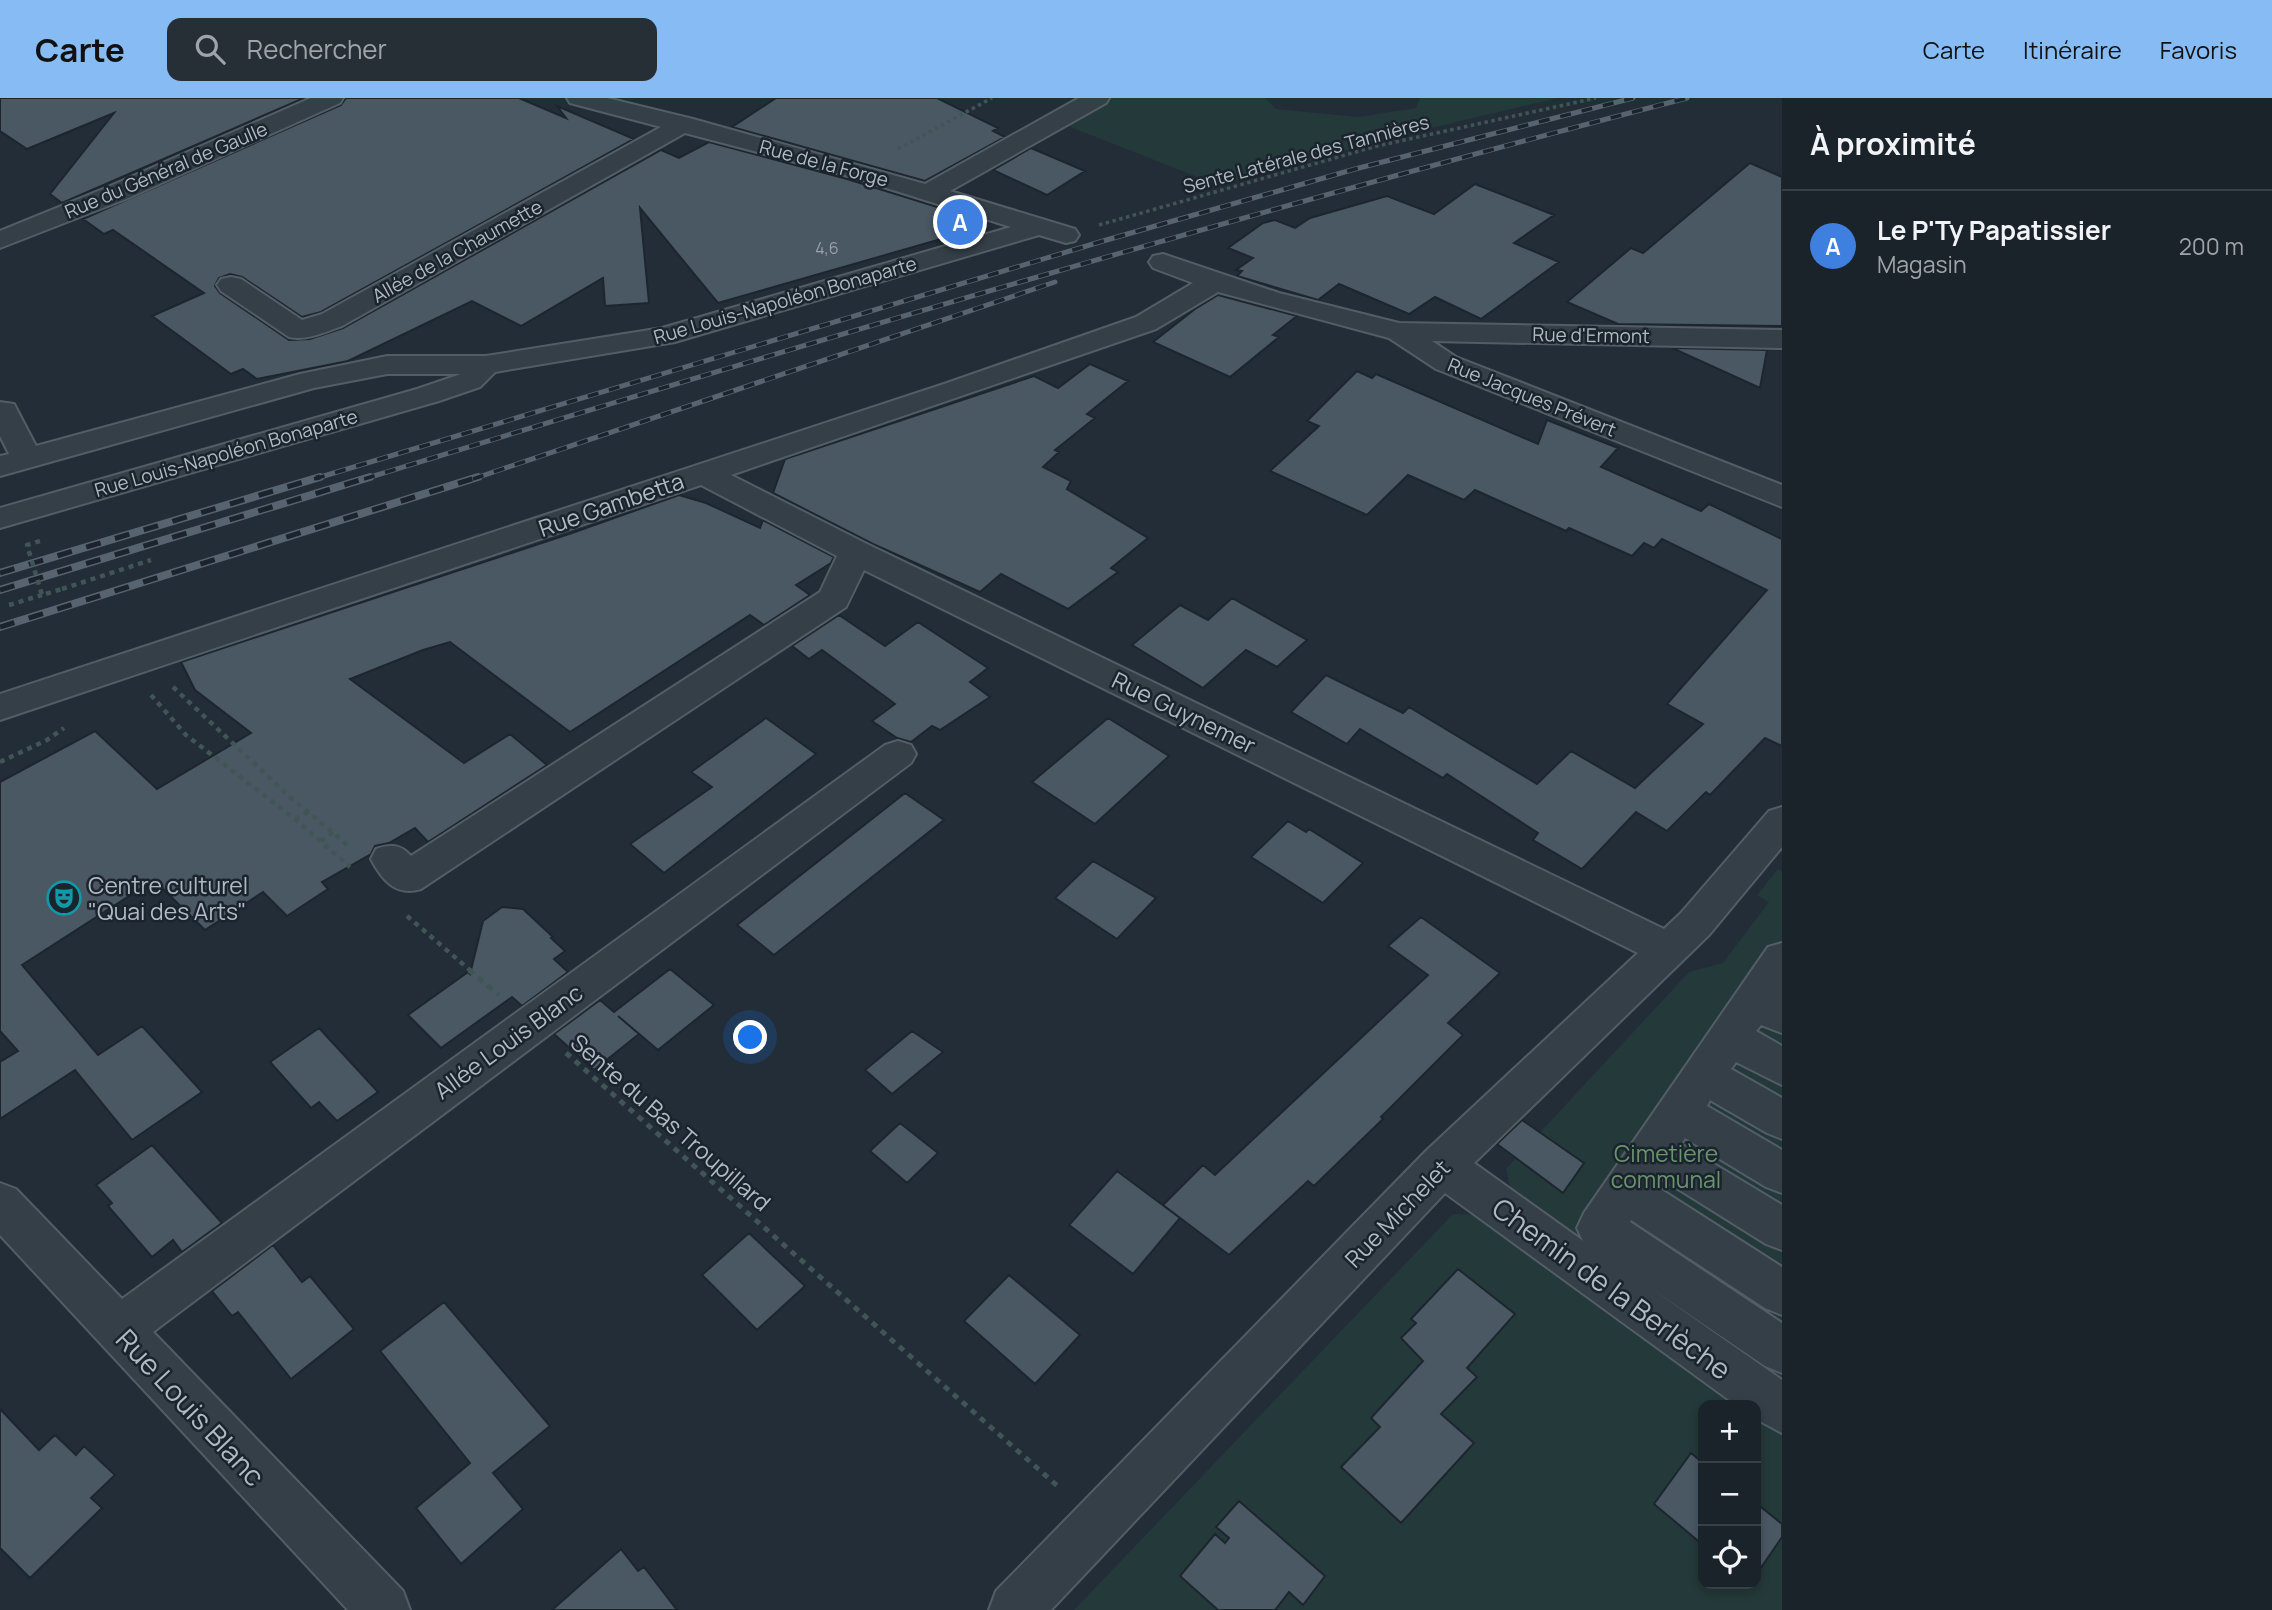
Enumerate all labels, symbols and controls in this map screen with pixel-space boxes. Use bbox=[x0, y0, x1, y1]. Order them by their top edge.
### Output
search box bbox=[167, 18, 657, 81]
text: Carte bbox=[35, 27, 125, 72]
icon: search bbox=[191, 30, 229, 68]
text: Rechercher bbox=[247, 31, 387, 67]
text: Carte bbox=[1923, 33, 1985, 66]
text: Itinéraire bbox=[2023, 33, 2122, 66]
text: Favoris bbox=[2160, 33, 2237, 66]
street label: Sente Latérale des Tannières bbox=[1180, 109, 1432, 199]
street label: Rue du Général de Gaulle bbox=[61, 115, 271, 225]
text: À proximité bbox=[1810, 123, 1976, 164]
street label: Rue de la Forge bbox=[757, 133, 891, 193]
street label: Allée de la Chaumette bbox=[367, 193, 547, 309]
pin: A bbox=[937, 196, 983, 248]
text: Le P'Ty Papatissier bbox=[1877, 212, 2111, 248]
text: A bbox=[1825, 230, 1841, 262]
text: 200 m bbox=[2179, 230, 2244, 262]
house number: 4,6 bbox=[815, 237, 839, 259]
text: Magasin bbox=[1877, 248, 1967, 280]
street label: Rue Louis-Napoléon Bonaparte bbox=[650, 250, 920, 350]
street label: Rue d'Ermont bbox=[1532, 321, 1650, 349]
street label: Rue Jacques Prévert bbox=[1444, 351, 1620, 443]
street label: Rue Louis-Napoléon Bonaparte bbox=[91, 403, 361, 503]
street label: Rue Gambetta bbox=[534, 464, 688, 544]
street label: Rue Guynemer bbox=[1107, 663, 1261, 761]
place label: Centre culturel "Quai des Arts" bbox=[88, 869, 248, 927]
theatre icon: Centre culturel "Quai des Arts" bbox=[45, 879, 83, 917]
street label: Allée Louis Blanc bbox=[427, 976, 589, 1106]
your location bbox=[733, 1020, 767, 1054]
street label: Sente du Bas Troupillard bbox=[564, 1026, 778, 1218]
park label: Cimetière communal bbox=[1611, 1137, 1721, 1195]
street label: Rue Michelet bbox=[1337, 1152, 1457, 1274]
street label: Chemin de la Berlèche bbox=[1485, 1188, 1739, 1388]
street label: Rue Louis Blanc bbox=[108, 1320, 274, 1494]
map controls bbox=[1698, 1400, 1761, 1589]
button: + bbox=[1698, 1400, 1761, 1463]
button: − bbox=[1698, 1463, 1761, 1526]
button: locate bbox=[1698, 1526, 1761, 1589]

